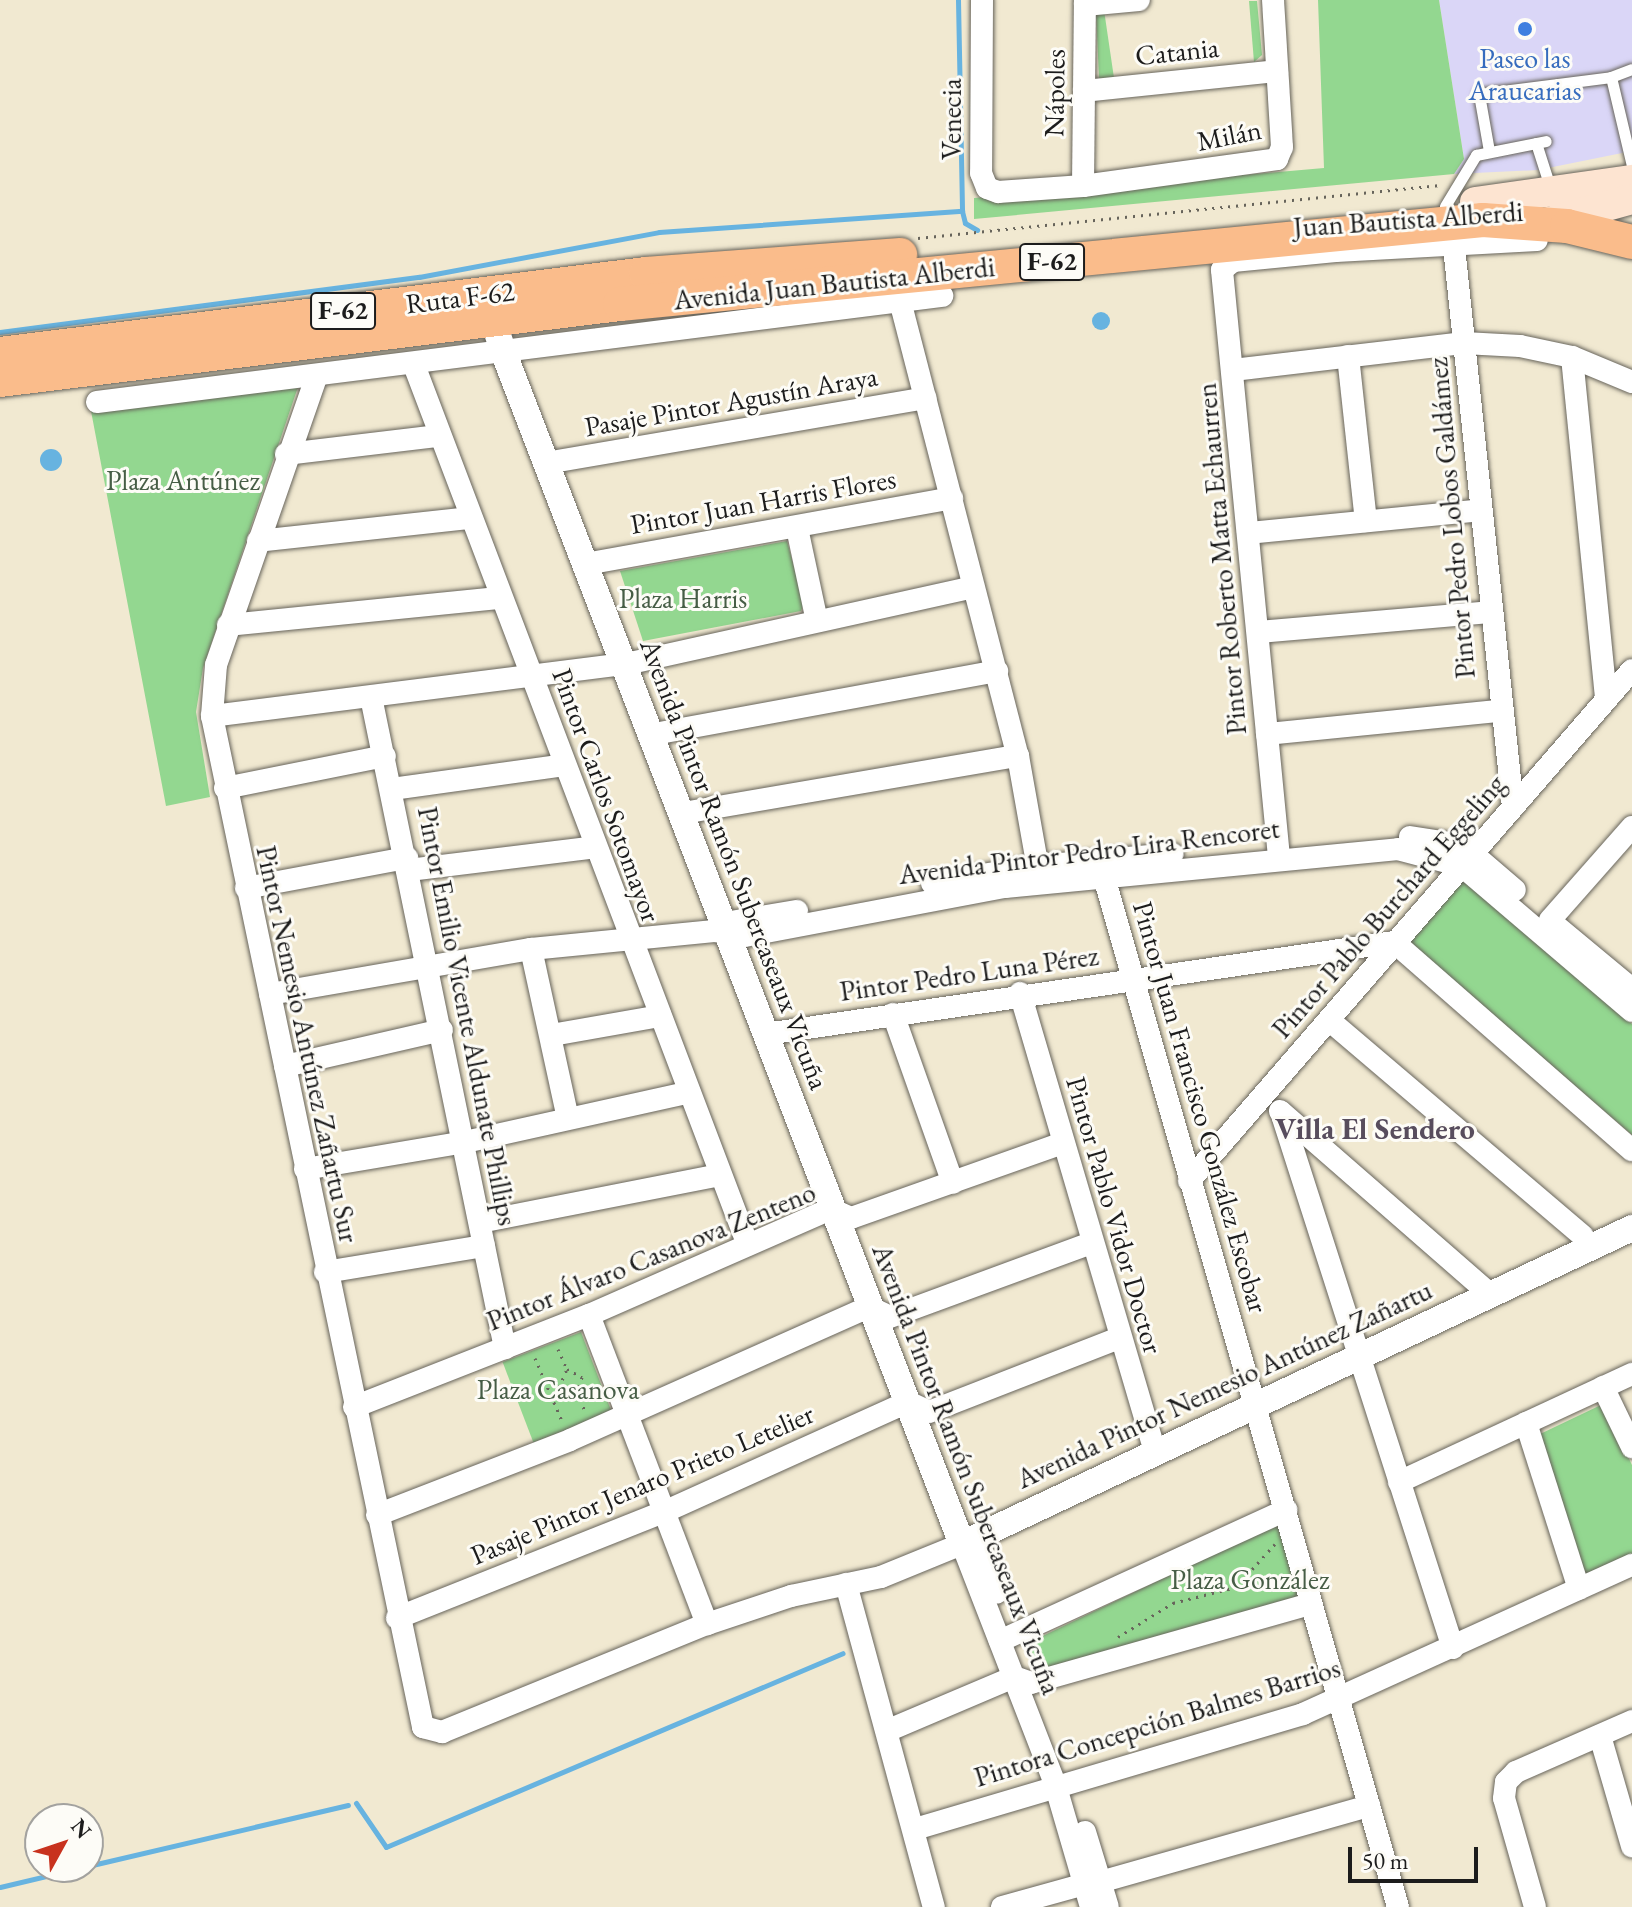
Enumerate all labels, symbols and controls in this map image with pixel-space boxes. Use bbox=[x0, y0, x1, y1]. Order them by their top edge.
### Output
marker: Paseo las Araucarias bbox=[1516, 20, 1534, 38]
street label: Catania bbox=[1134, 30, 1220, 72]
place label: Paseo las Araucarias bbox=[1468, 41, 1582, 107]
street label: Nápoles bbox=[1036, 49, 1072, 137]
street label: Venecia bbox=[934, 78, 968, 160]
street label: Milán bbox=[1194, 112, 1264, 158]
street label: Juan Bautista Alberdi bbox=[1292, 194, 1524, 244]
road number: F-62 bbox=[1018, 240, 1086, 284]
street label: Avenida Juan Bautista Alberdi bbox=[672, 249, 996, 317]
street label: Ruta F-62 bbox=[404, 274, 516, 320]
road number: F-62 bbox=[309, 289, 377, 333]
street label: Pintor Pedro Lobos Galdámez bbox=[1420, 356, 1482, 680]
street label: Pasaje Pintor Agustín Araya bbox=[582, 359, 880, 443]
street label: Pintor Roberto Matta Echaurren bbox=[1189, 382, 1253, 736]
street label: Pintor Juan Harris Flores bbox=[628, 461, 898, 541]
park label: Plaza Antúnez bbox=[106, 463, 260, 497]
park label: Plaza Harris bbox=[619, 581, 747, 615]
street label: Avenida Pintor Ramón Subercaseaux Vicuña bbox=[633, 634, 837, 1094]
street label: Pintor Carlos Sotomayor bbox=[545, 664, 669, 926]
street label: Pintor Pablo Burchard Eggeling bbox=[1264, 767, 1512, 1045]
street label: Pintor Emilio Vicente Aldunate Phillips bbox=[411, 804, 525, 1228]
street label: Avenida Pintor Pedro Lira Rencoret bbox=[897, 811, 1281, 891]
street label: Pintor Nemesio Antúnez Zañartu Sur bbox=[249, 842, 367, 1246]
street label: Pintor Juan Francisco González Escobar bbox=[1126, 897, 1276, 1317]
street label: Pintor Pedro Luna Pérez bbox=[838, 938, 1100, 1008]
street label: Pintor Pablo Vidor Doctor bbox=[1059, 1073, 1171, 1357]
district label: Villa El Sendero bbox=[1275, 1111, 1475, 1147]
street label: Pintor Álvaro Casanova Zenteno bbox=[482, 1175, 820, 1337]
street label: Avenida Pintor Ramón Subercaseaux Vicuña bbox=[865, 1239, 1069, 1699]
street label: Avenida Pintor Nemesio Antúnez Zañartu bbox=[1011, 1273, 1437, 1495]
park label: Plaza Casanova bbox=[477, 1372, 639, 1406]
street label: Pasaje Pintor Jenaro Prieto Letelier bbox=[465, 1396, 819, 1572]
park label: Plaza González bbox=[1170, 1562, 1330, 1596]
street label: Pintora Concepción Balmes Barrios bbox=[970, 1650, 1344, 1794]
north arrow bbox=[24, 1803, 104, 1883]
text: N bbox=[64, 1812, 98, 1845]
scale bar bbox=[1352, 1831, 1482, 1881]
text: 50 m bbox=[1362, 1845, 1409, 1876]

